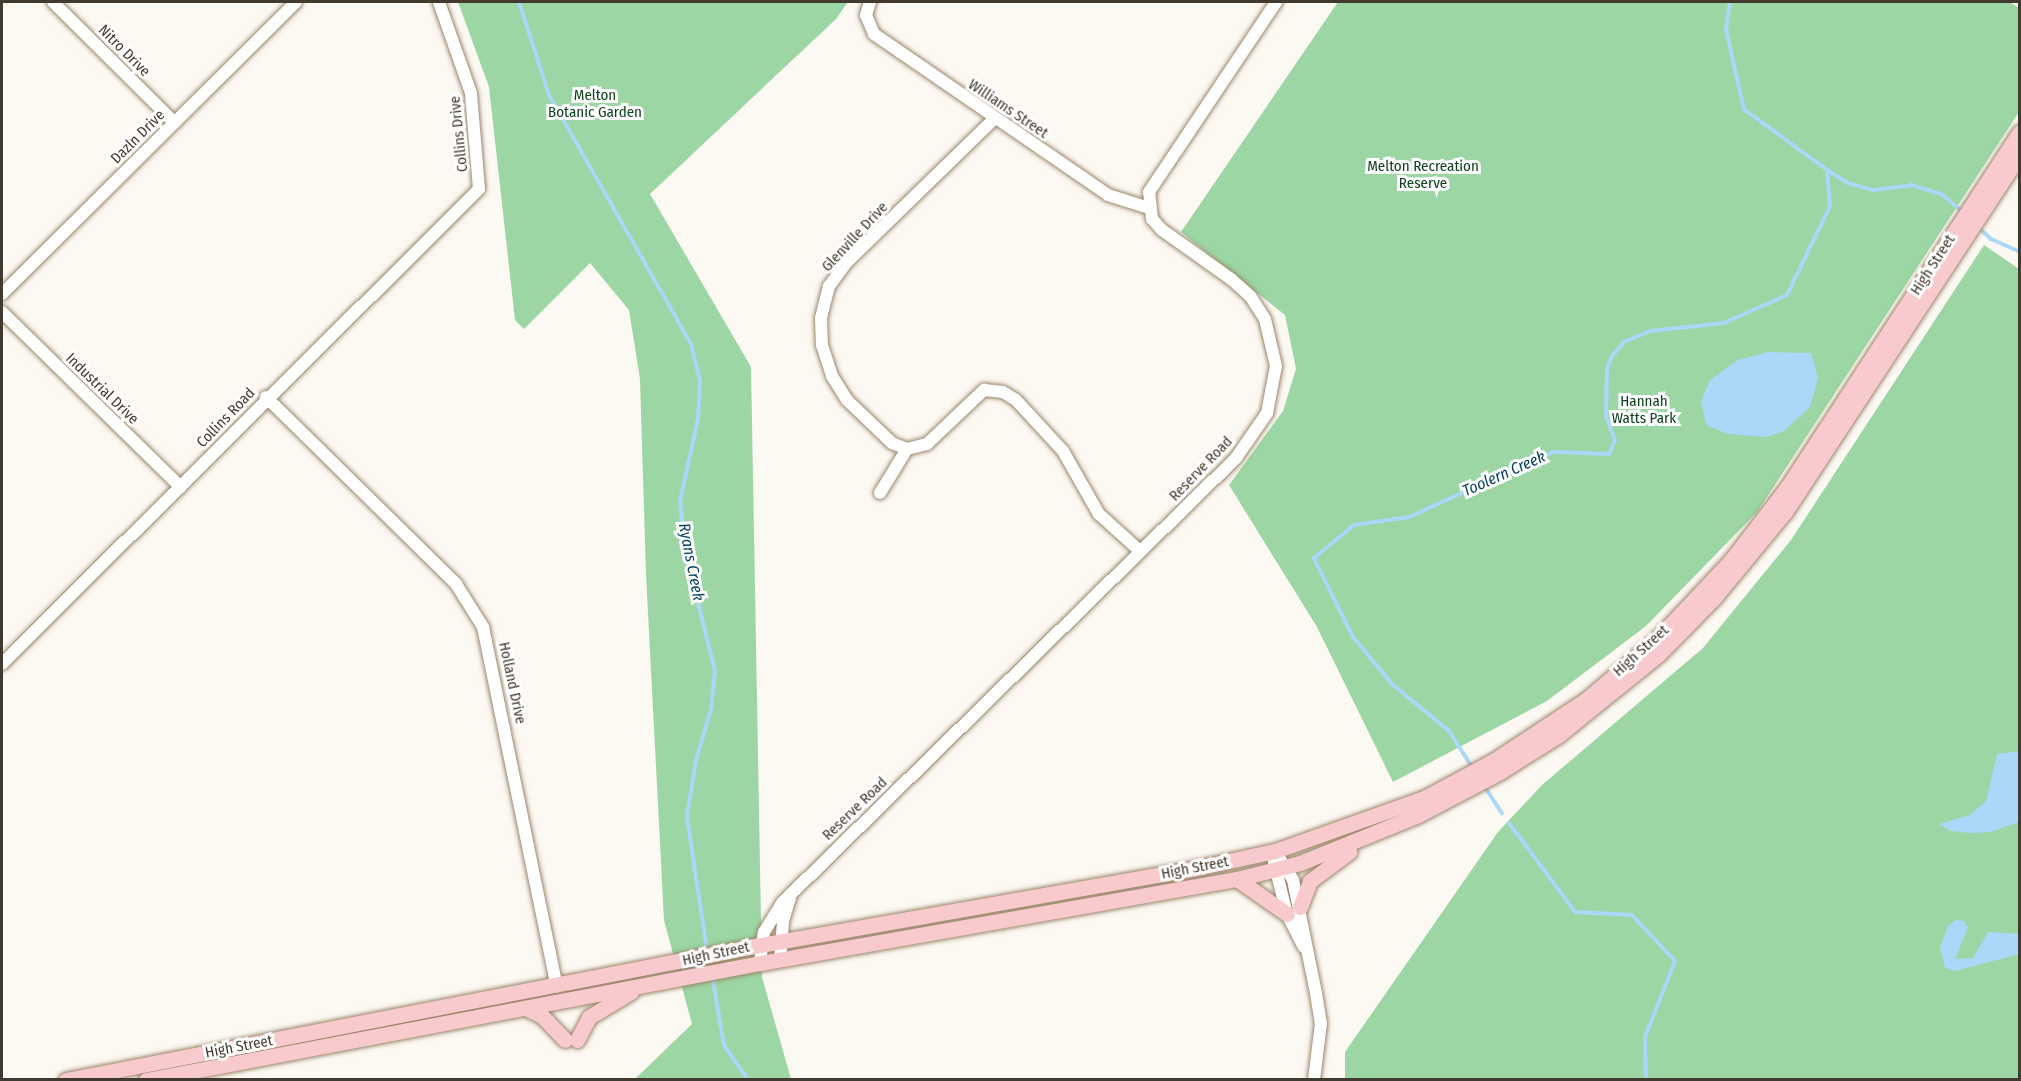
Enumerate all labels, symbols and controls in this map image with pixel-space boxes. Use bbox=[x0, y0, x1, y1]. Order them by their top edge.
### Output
street label: Nitro Drive bbox=[94, 21, 154, 81]
street label: Williams Street bbox=[965, 76, 1051, 142]
park label: Melton Botanic Garden bbox=[548, 86, 642, 121]
street label: Collins Drive bbox=[446, 95, 472, 173]
street label: Dazln Drive bbox=[107, 106, 169, 168]
park label: Melton Recreation Reserve bbox=[1367, 157, 1479, 192]
street label: Glenville Drive bbox=[818, 198, 892, 276]
street label: High Street bbox=[1907, 231, 1959, 299]
street label: Industrial Drive bbox=[62, 350, 142, 428]
street label: Collins Road bbox=[193, 384, 259, 452]
park label: Hannah Watts Park bbox=[1612, 392, 1676, 427]
street label: Reserve Road bbox=[1166, 433, 1236, 505]
water label: Toolern Creek bbox=[1460, 447, 1548, 501]
water label: Ryans Creek bbox=[674, 522, 708, 602]
street label: High Street bbox=[1610, 621, 1672, 681]
street label: Holland Drive bbox=[495, 640, 529, 726]
street label: Reserve Road bbox=[819, 774, 891, 844]
street label: High Street bbox=[1160, 853, 1230, 883]
street label: High Street bbox=[681, 938, 751, 970]
street label: High Street bbox=[204, 1032, 274, 1062]

